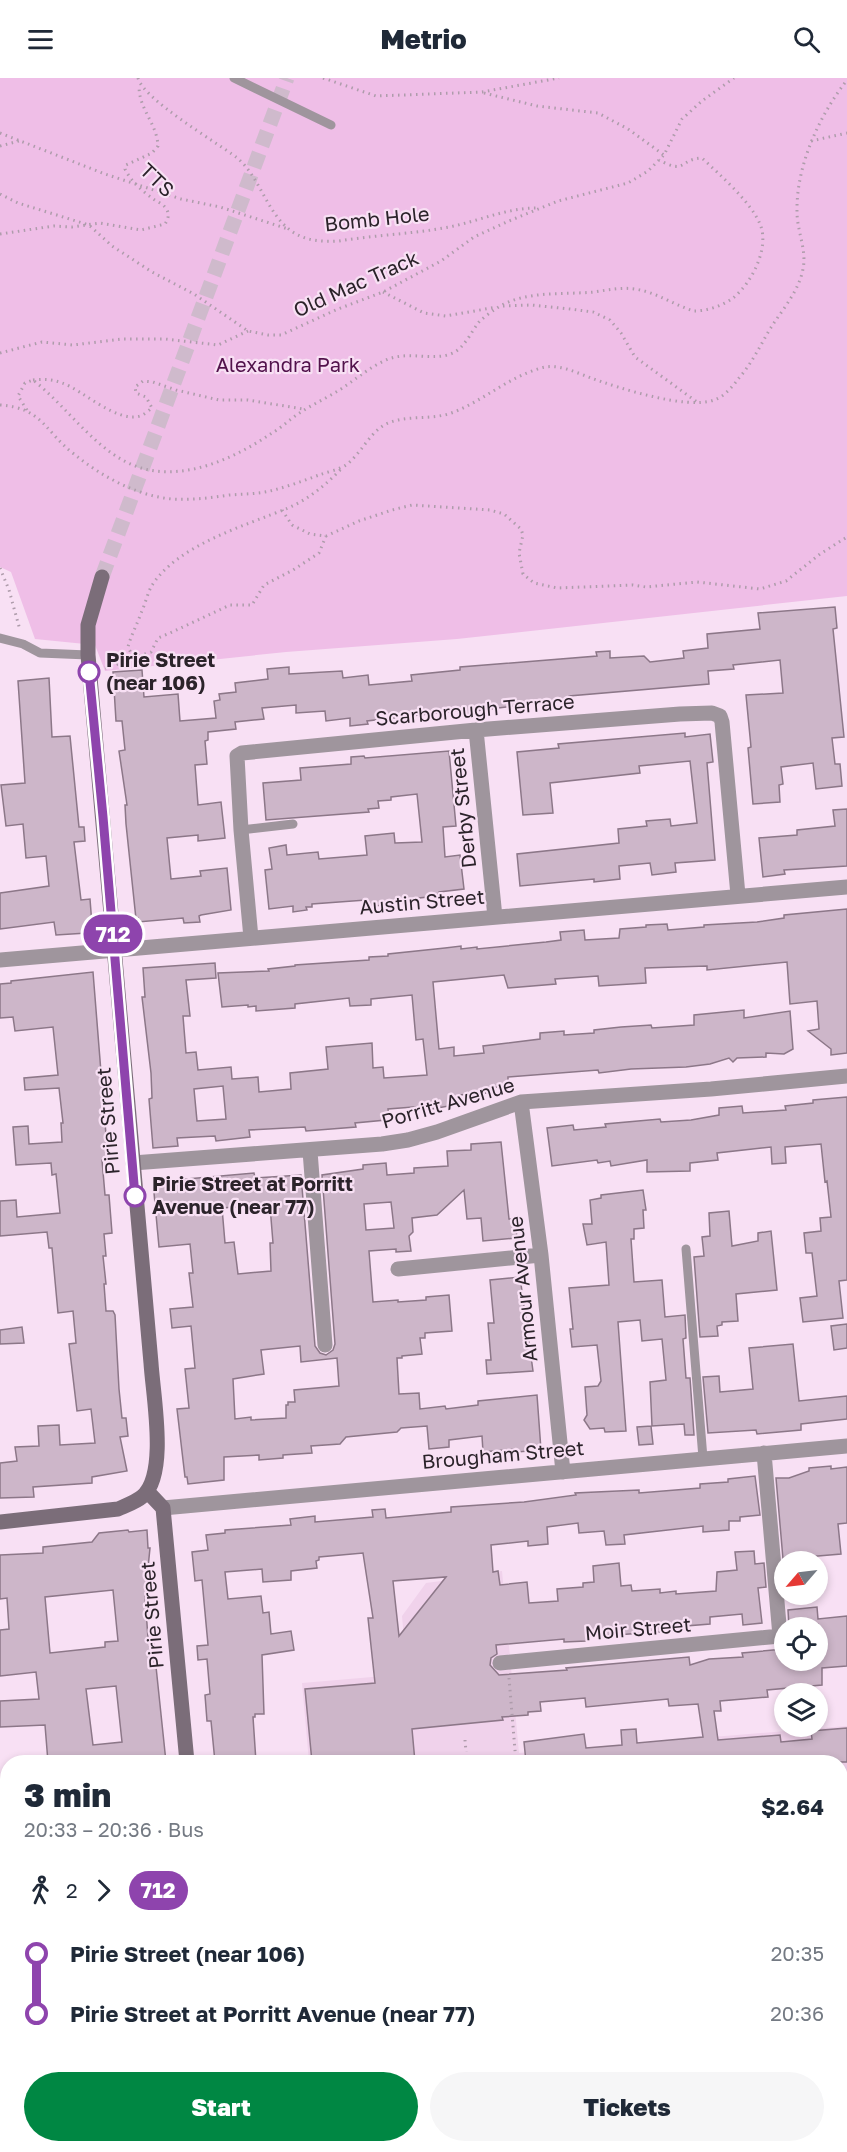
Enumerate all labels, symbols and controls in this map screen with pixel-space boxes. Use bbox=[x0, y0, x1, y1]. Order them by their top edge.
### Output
icon: menu bbox=[24, 23, 57, 56]
text: Metrio bbox=[380, 23, 467, 55]
icon: search bbox=[790, 23, 823, 56]
street label: TTS bbox=[136, 157, 180, 201]
street label: Bomb Hole bbox=[323, 201, 431, 235]
street label: Old Mac Track bbox=[289, 245, 422, 321]
park label: Alexandra Park bbox=[216, 352, 360, 376]
place label: Pirie Street (near 106) bbox=[106, 647, 215, 694]
marker: Pirie Street (near 106) bbox=[78, 661, 100, 683]
street label: Scarborough Terrace bbox=[374, 688, 575, 730]
street label: Derby Street bbox=[444, 747, 480, 869]
street label: Austin Street bbox=[358, 884, 486, 918]
line badge: 712 bbox=[78, 914, 148, 954]
text: 712 bbox=[95, 921, 131, 947]
street label: Pirie Street bbox=[90, 1067, 124, 1176]
street label: Porritt Avenue bbox=[378, 1072, 517, 1132]
place label: Pirie Street at Porritt Avenue (near 77) bbox=[152, 1171, 353, 1218]
marker: Pirie Street at Porritt Avenue (near 77) bbox=[124, 1185, 146, 1207]
street label: Armour Avenue bbox=[502, 1215, 542, 1363]
street label: Brougham Street bbox=[421, 1435, 585, 1473]
north arrow bbox=[774, 1551, 828, 1605]
map controls bbox=[774, 1551, 828, 1737]
street label: Pirie Street bbox=[134, 1561, 168, 1670]
street label: Moir Street bbox=[584, 1611, 692, 1645]
button: locate bbox=[774, 1617, 828, 1671]
button: layers bbox=[774, 1683, 828, 1737]
text: 3 min bbox=[24, 1775, 111, 1814]
text: $2.64 bbox=[761, 1793, 824, 1820]
text: 20:33 – 20:36 · Bus bbox=[24, 1817, 204, 1841]
icon: walk bbox=[24, 1874, 57, 1907]
icon: forward bbox=[87, 1874, 120, 1907]
text: 712 bbox=[141, 1877, 176, 1903]
text: 2 bbox=[66, 1878, 78, 1902]
text: Pirie Street (near 106) bbox=[70, 1940, 305, 1967]
text: 20:35 bbox=[771, 1941, 824, 1965]
text: Pirie Street at Porritt Avenue (near 77) bbox=[70, 2000, 475, 2027]
text: 20:36 bbox=[770, 2001, 824, 2025]
button: Start bbox=[24, 2072, 418, 2141]
button: Tickets bbox=[430, 2072, 824, 2141]

